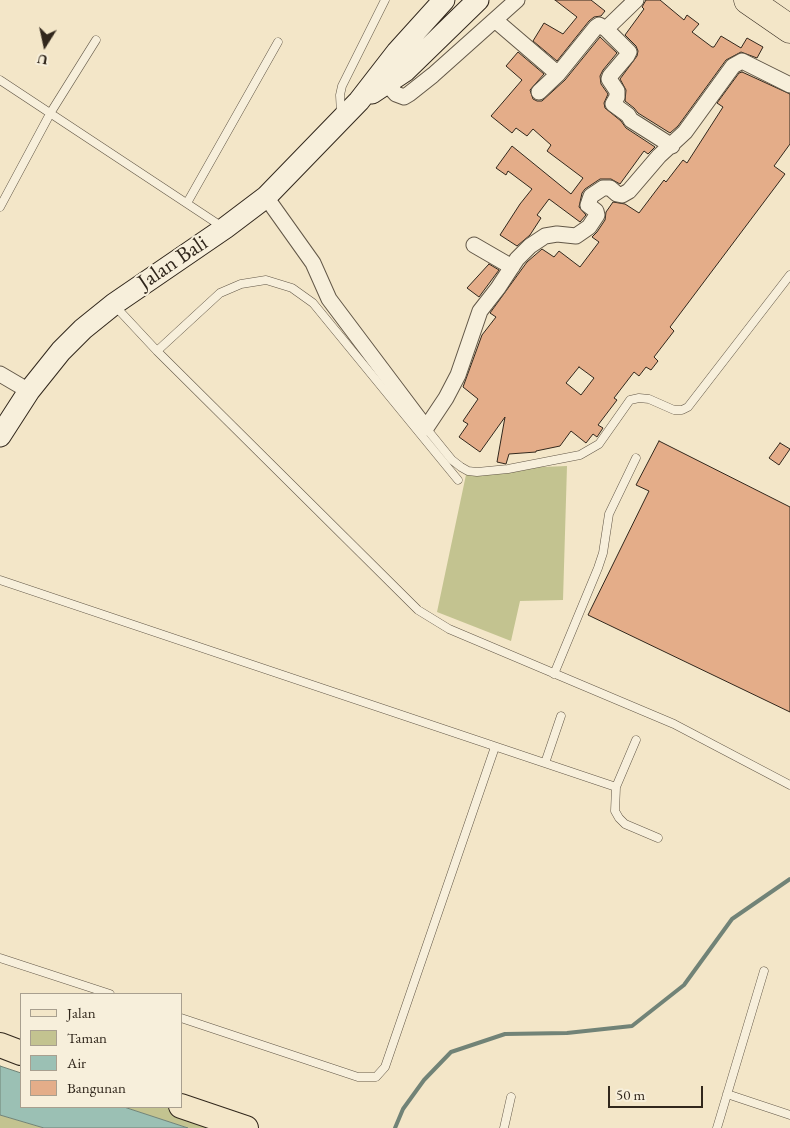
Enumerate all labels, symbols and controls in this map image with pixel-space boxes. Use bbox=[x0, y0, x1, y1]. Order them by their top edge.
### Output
north arrow bbox=[20, 20, 70, 70]
text: U bbox=[36, 50, 49, 70]
street label: Jalan Bali bbox=[133, 230, 213, 296]
legend bbox=[20, 993, 182, 1108]
text: Jalan bbox=[67, 1003, 96, 1022]
text: Taman bbox=[67, 1028, 107, 1047]
text: Air bbox=[67, 1053, 86, 1072]
scale bar bbox=[610, 1076, 705, 1108]
text: Bangunan bbox=[67, 1078, 126, 1097]
text: 50 m bbox=[616, 1085, 645, 1104]

